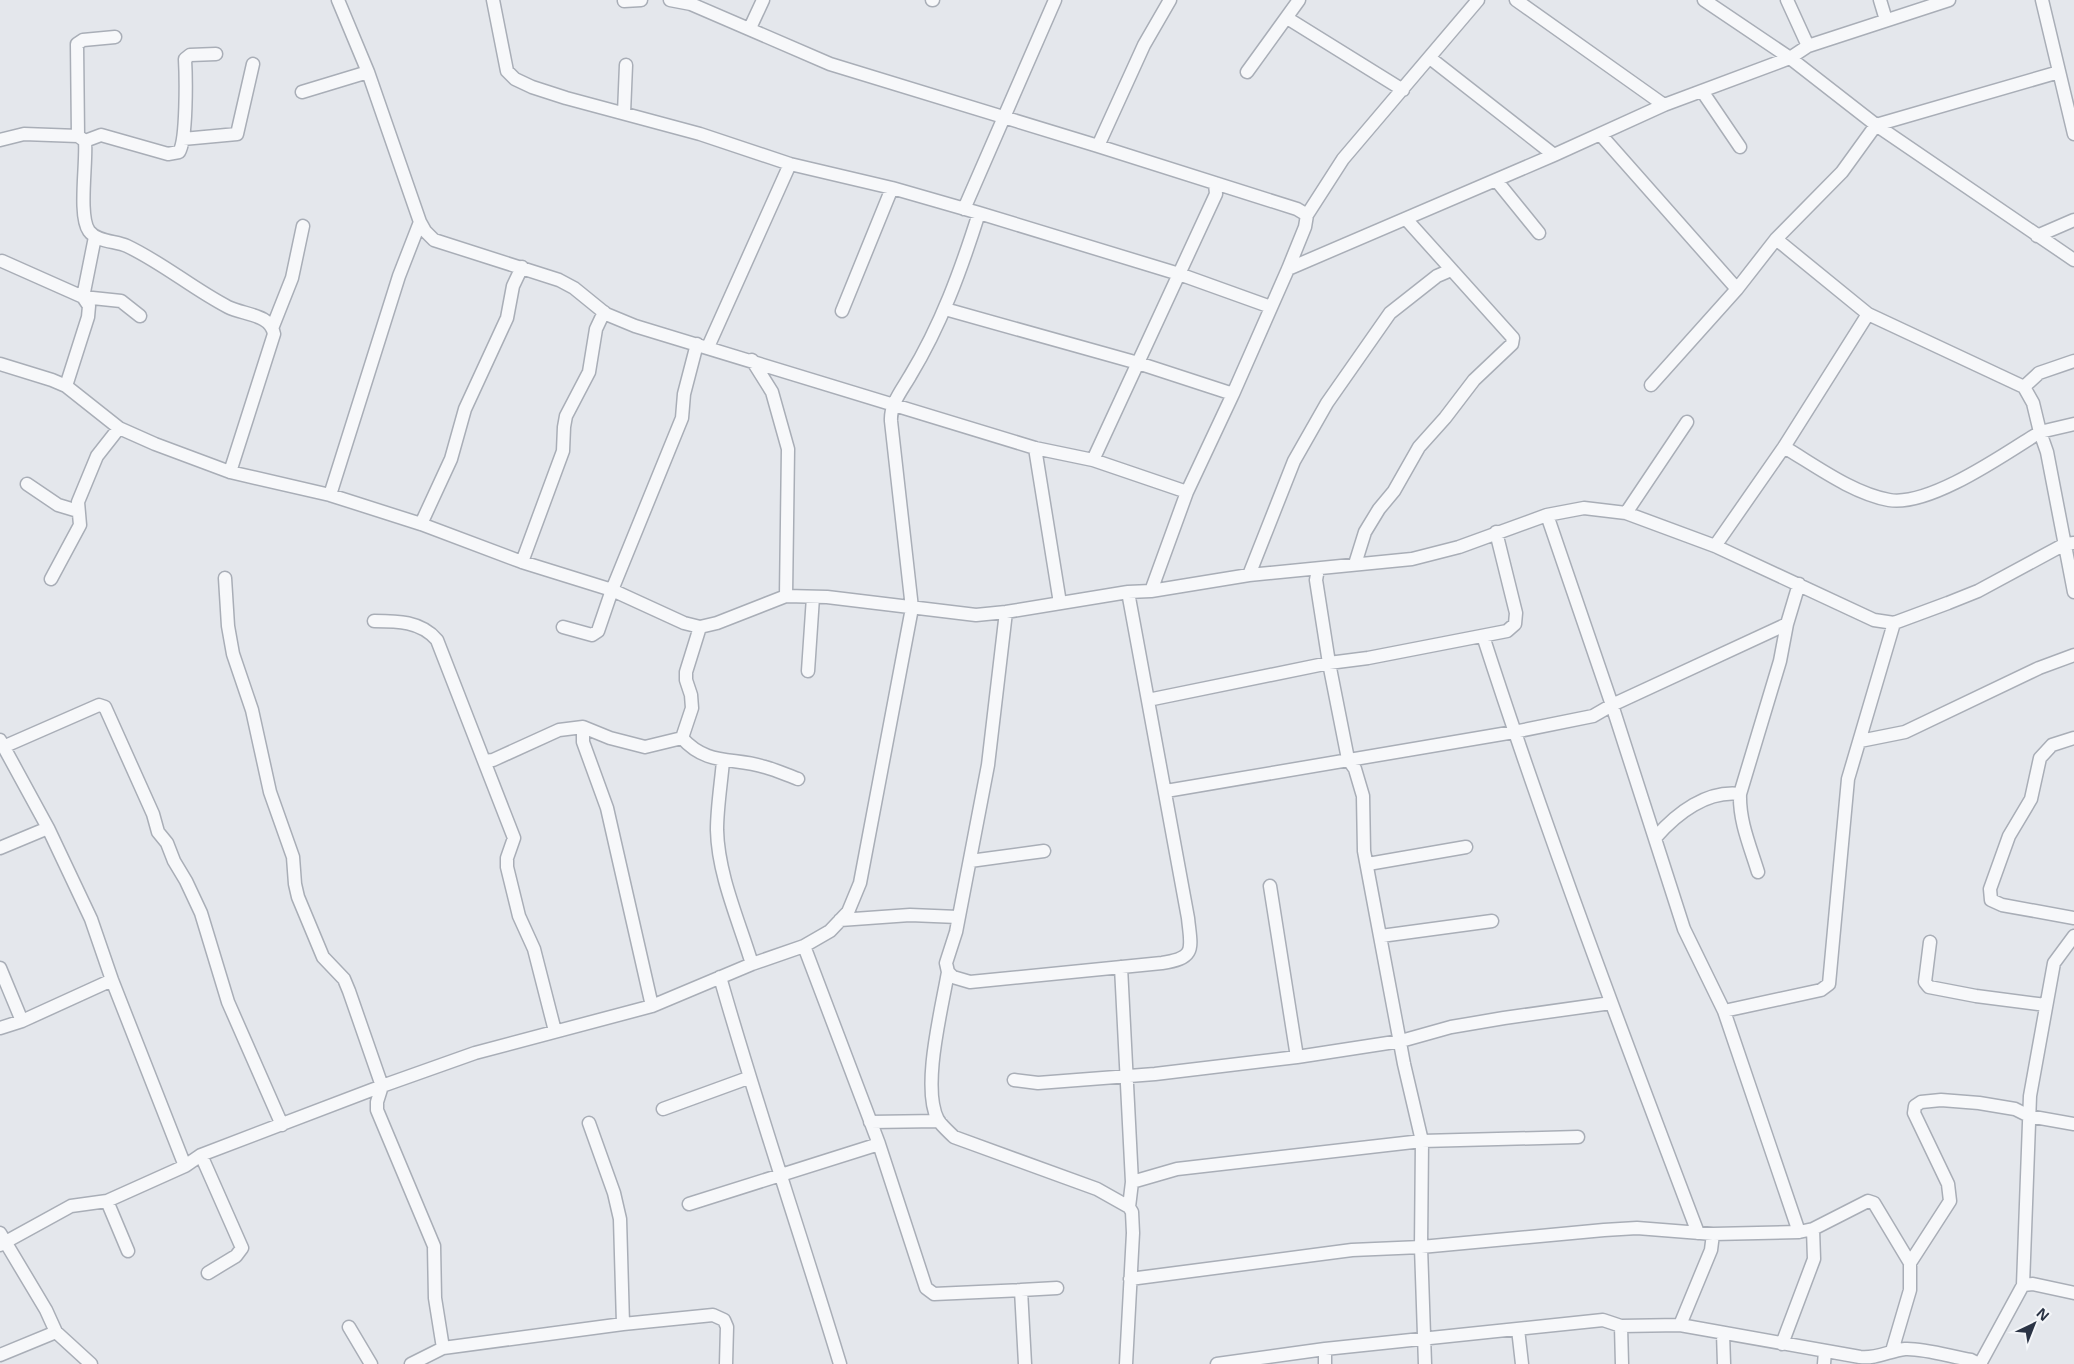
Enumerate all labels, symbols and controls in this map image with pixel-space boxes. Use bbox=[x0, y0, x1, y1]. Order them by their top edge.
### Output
north arrow bbox=[2009, 1299, 2059, 1349]
text: N bbox=[2033, 1303, 2054, 1325]

